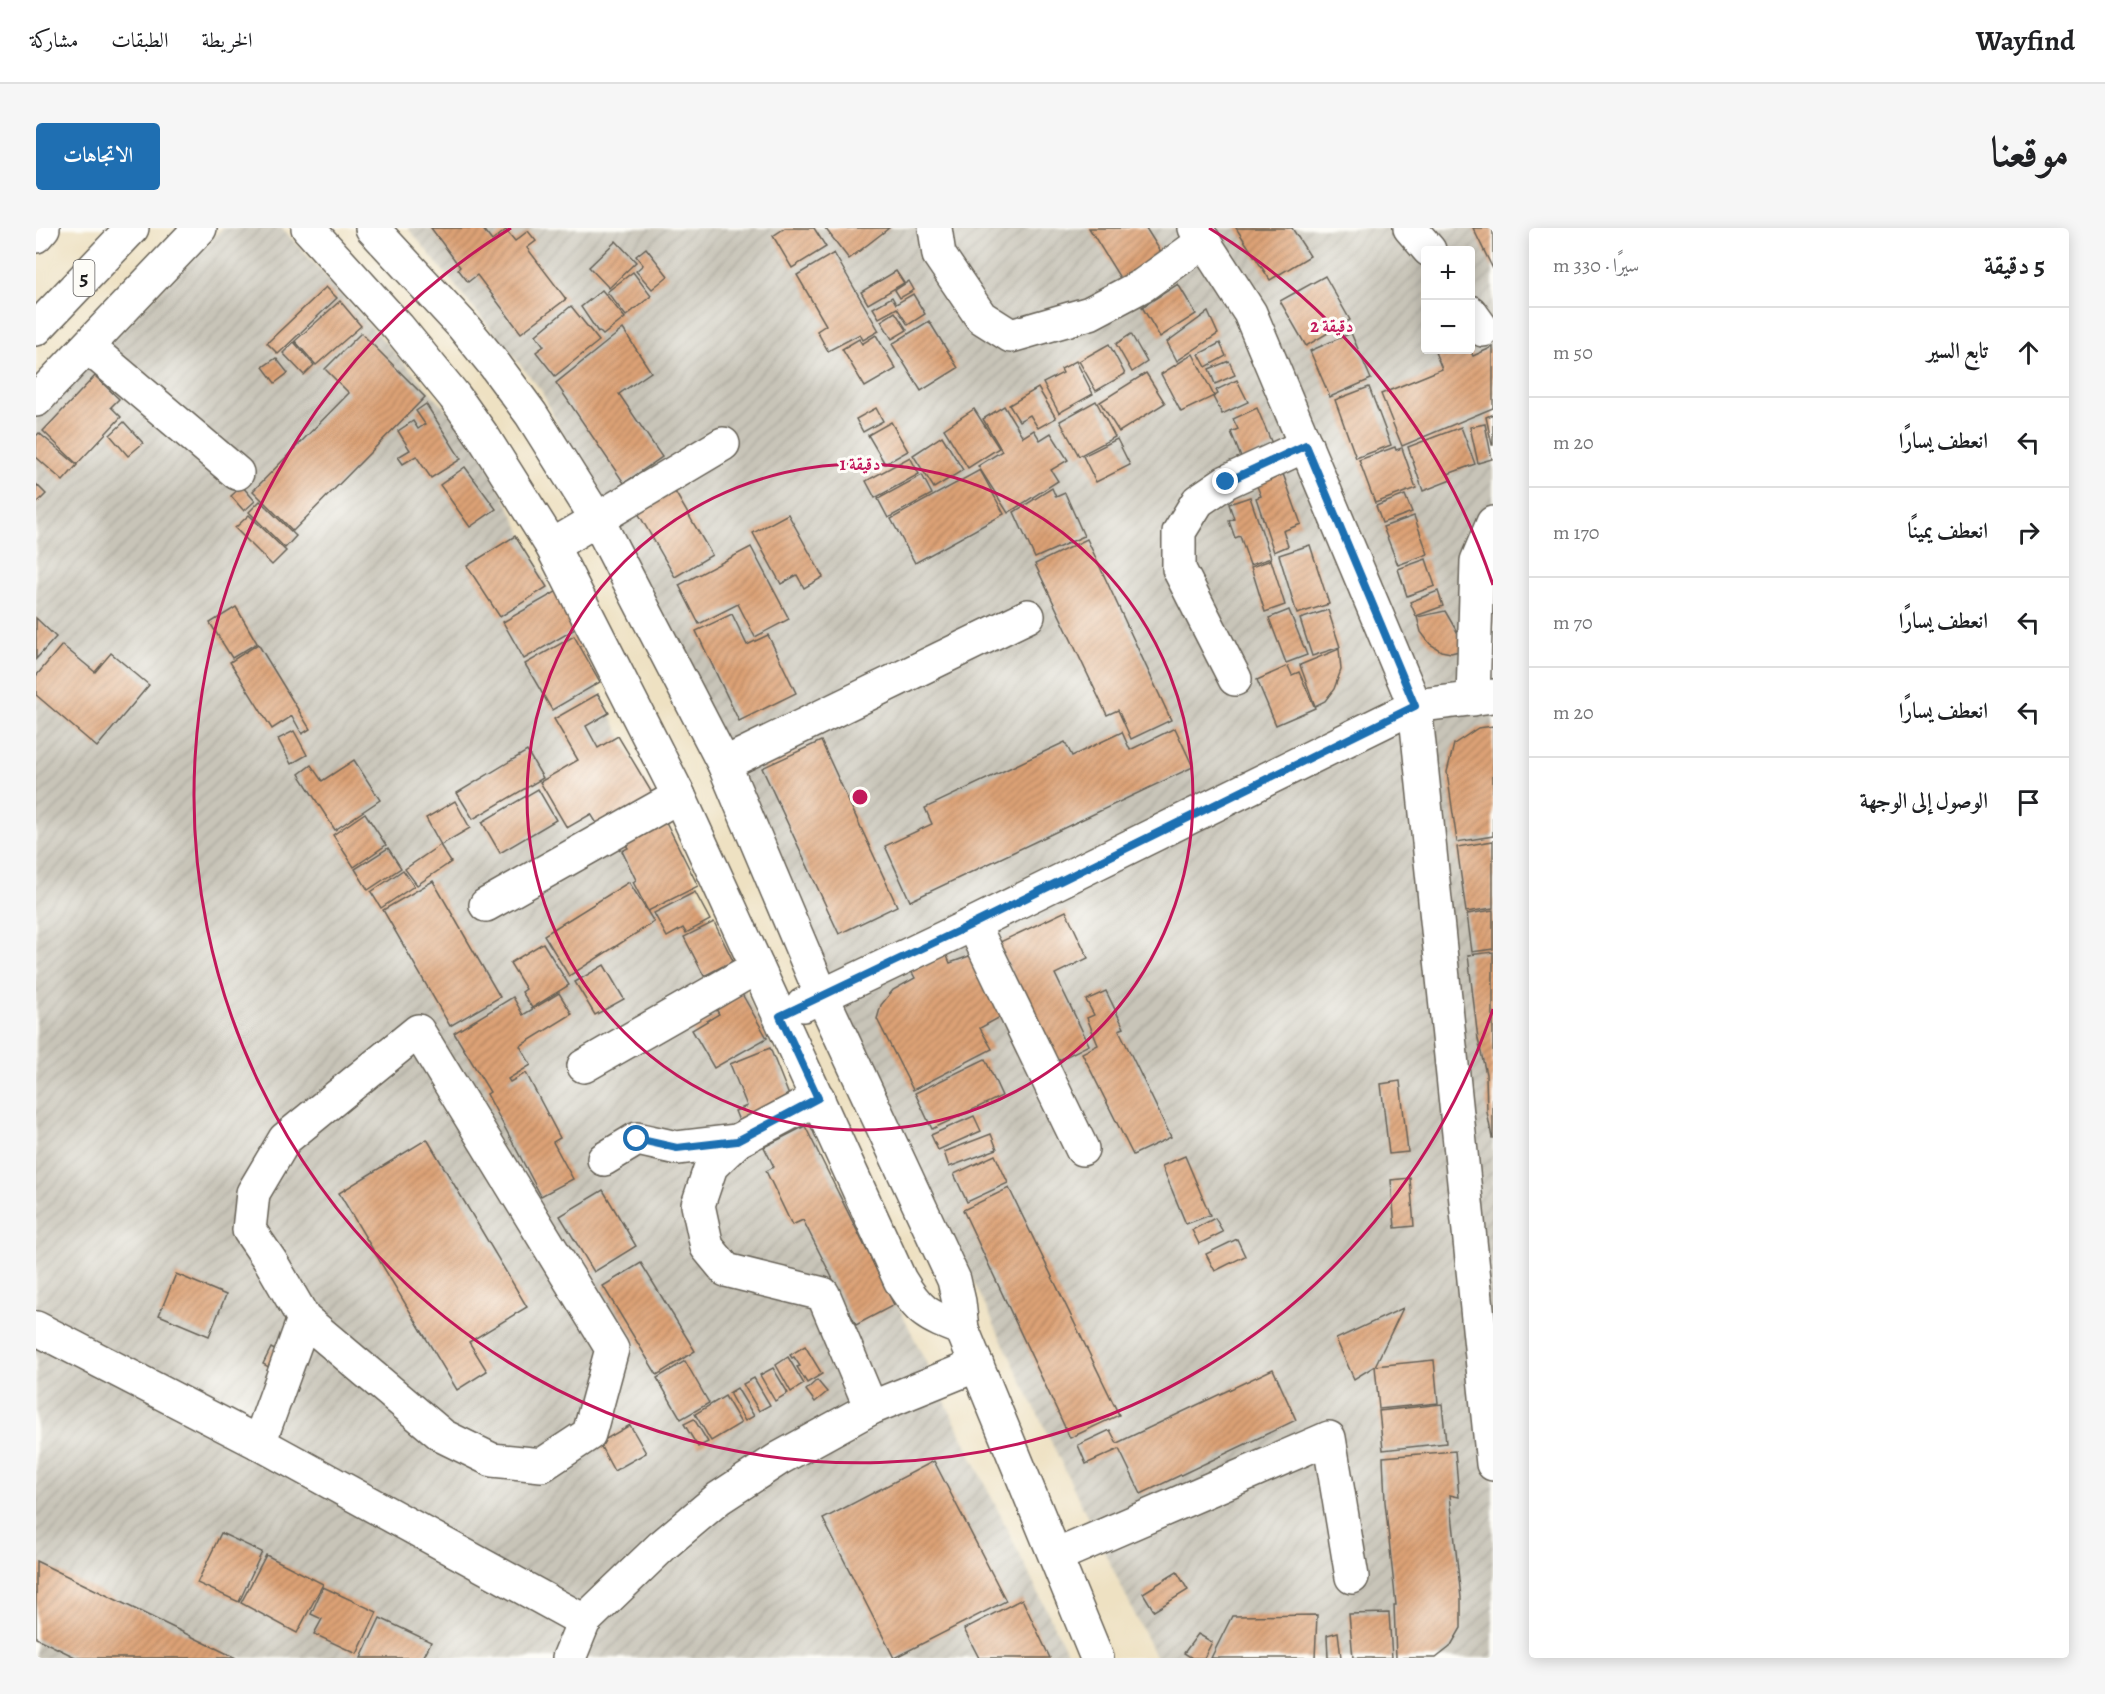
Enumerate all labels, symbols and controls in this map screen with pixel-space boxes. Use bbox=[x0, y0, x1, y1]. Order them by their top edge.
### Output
text: Wayfind bbox=[1976, 22, 2075, 60]
text: مشاركة bbox=[30, 26, 78, 54]
text: الطبقات bbox=[111, 26, 168, 54]
text: الخريطة bbox=[201, 26, 253, 54]
button: الاتجاهات bbox=[36, 123, 160, 190]
text: موقعنا bbox=[1991, 123, 2069, 180]
map controls bbox=[1421, 246, 1475, 354]
button: + bbox=[1421, 246, 1475, 300]
text: 5 دقيقة bbox=[1984, 248, 2045, 283]
text: سيرًا · 330 m bbox=[1553, 252, 1639, 279]
road number: 5 bbox=[74, 260, 94, 296]
button: − bbox=[1421, 300, 1475, 354]
text: 2 دقيقة bbox=[1310, 314, 1354, 338]
text: تابع السير bbox=[1927, 336, 1988, 366]
icon: ahead bbox=[2012, 336, 2045, 369]
text: 50 m bbox=[1553, 339, 1593, 366]
text: انعطف يسارًا bbox=[1899, 426, 1988, 456]
icon: left bbox=[2012, 426, 2045, 459]
text: 20 m bbox=[1553, 429, 1594, 456]
text: 1 دقيقة bbox=[839, 452, 881, 476]
route end bbox=[1212, 468, 1238, 494]
text: انعطف يمينًا bbox=[1908, 516, 1988, 546]
icon: right bbox=[2012, 516, 2045, 549]
text: 170 m bbox=[1553, 519, 1600, 546]
text: انعطف يسارًا bbox=[1899, 606, 1988, 636]
icon: left bbox=[2012, 606, 2045, 639]
text: 70 m bbox=[1553, 609, 1593, 636]
text: انعطف يسارًا bbox=[1899, 696, 1988, 726]
icon: left bbox=[2012, 696, 2045, 729]
text: 20 m bbox=[1553, 699, 1594, 726]
text: الوصول إلى الوجهة bbox=[1860, 786, 1988, 816]
icon: arrive bbox=[2012, 786, 2045, 819]
centre of rings bbox=[850, 787, 870, 807]
route start bbox=[623, 1125, 649, 1151]

